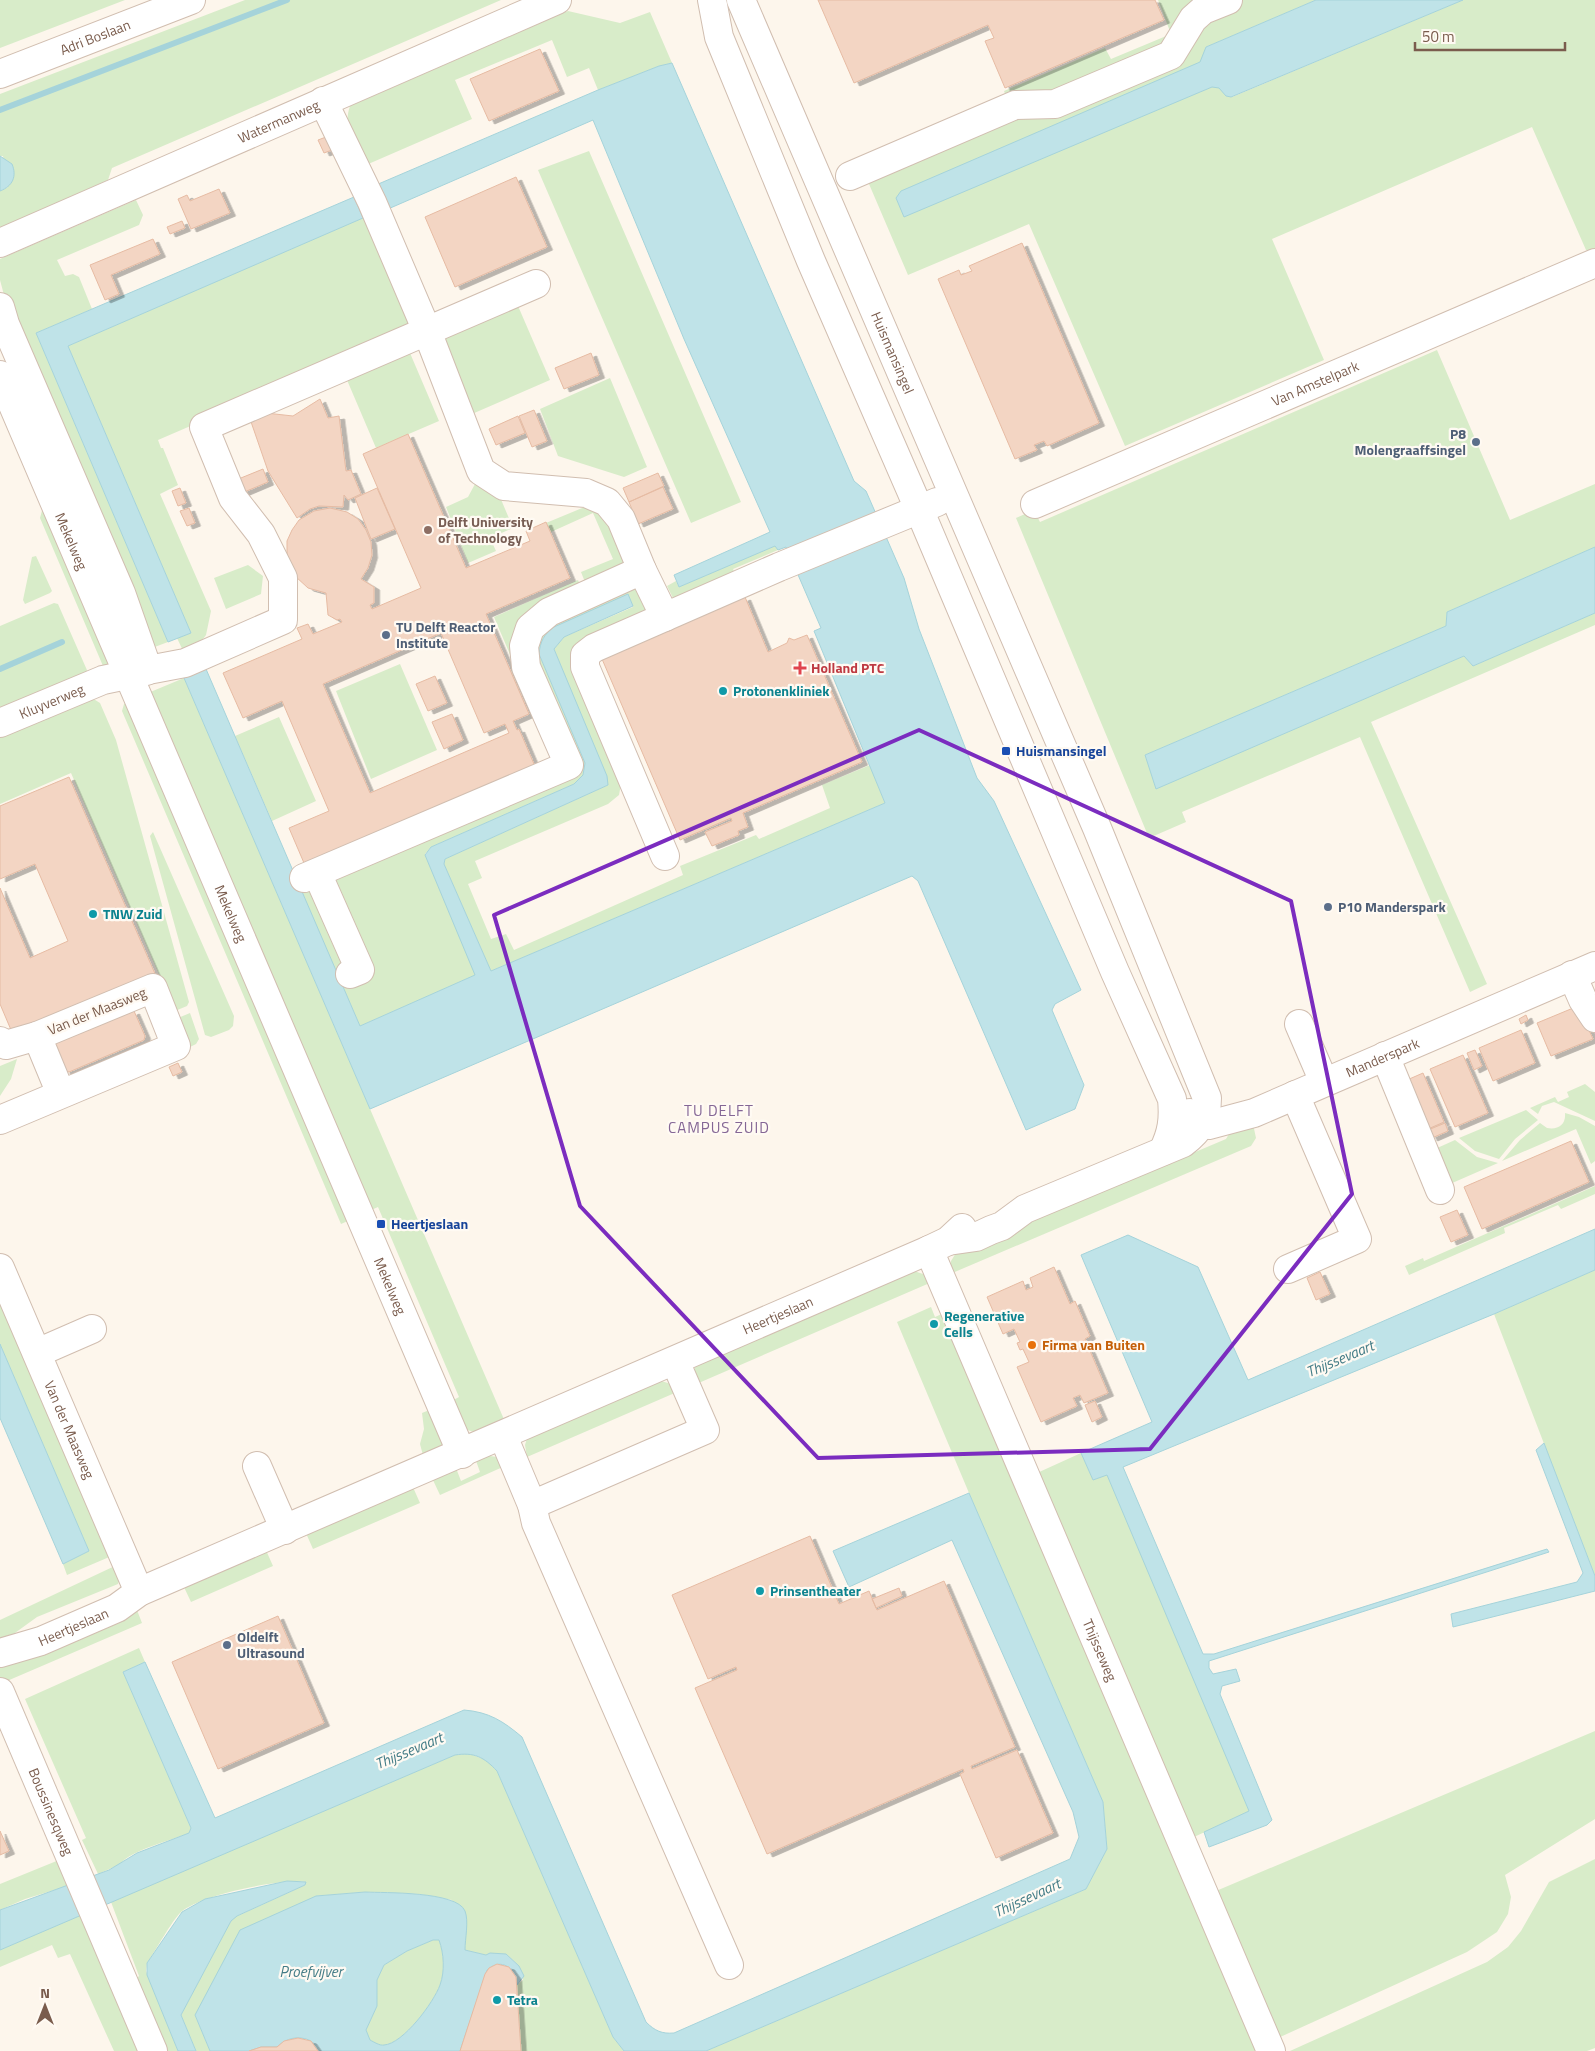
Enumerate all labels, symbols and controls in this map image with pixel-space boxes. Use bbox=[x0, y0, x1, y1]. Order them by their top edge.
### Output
street label: Adri Boslaan bbox=[57, 14, 133, 60]
scale bar bbox=[1415, 20, 1565, 52]
text: 50 m bbox=[1422, 25, 1455, 48]
street label: Watermanweg bbox=[234, 94, 323, 148]
street label: Huismansingel bbox=[866, 308, 920, 397]
street label: Van Amstelpark bbox=[1268, 355, 1362, 411]
place label: P8 Molengraaffsingel bbox=[1355, 423, 1466, 460]
marker: P8 Molengraaffsingel bbox=[1470, 436, 1482, 448]
street label: Mekelweg bbox=[50, 509, 93, 573]
place label: Delft University of Technology bbox=[438, 511, 533, 548]
marker: Delft University of Technology bbox=[422, 524, 434, 536]
place label: TU Delft Reactor Institute bbox=[396, 616, 495, 653]
marker: TU Delft Reactor Institute bbox=[380, 629, 392, 641]
place label: Holland PTC bbox=[811, 657, 885, 678]
marker: Holland PTC bbox=[793, 661, 807, 675]
street label: Kluyverweg bbox=[16, 678, 87, 724]
place label: Protonenkliniek bbox=[733, 680, 830, 701]
marker: Protonenkliniek bbox=[717, 685, 729, 697]
place label: Huismansingel bbox=[1016, 740, 1106, 761]
marker: Huismansingel bbox=[1000, 745, 1012, 757]
street label: Mekelweg bbox=[210, 882, 253, 945]
place label: P10 Manderspark bbox=[1338, 896, 1447, 917]
marker: P10 Manderspark bbox=[1322, 901, 1334, 913]
place label: TNW Zuid bbox=[103, 903, 163, 924]
marker: TNW Zuid bbox=[87, 908, 99, 920]
street label: Van der Maasweg bbox=[44, 981, 149, 1040]
street label: Manderspark bbox=[1342, 1032, 1423, 1082]
district label: TU DELFT CAMPUS ZUID bbox=[668, 1099, 770, 1139]
place label: Heertjeslaan bbox=[391, 1213, 468, 1234]
marker: Heertjeslaan bbox=[375, 1218, 387, 1230]
street label: Mekelweg bbox=[369, 1254, 412, 1318]
street label: Heertjeslaan bbox=[739, 1290, 816, 1339]
place label: Regenerative Cells bbox=[944, 1305, 1024, 1342]
marker: Regenerative Cells bbox=[928, 1318, 940, 1330]
water label: Thijssevaart bbox=[1302, 1333, 1379, 1383]
place label: Firma van Buiten bbox=[1042, 1334, 1145, 1355]
marker: Firma van Buiten bbox=[1026, 1339, 1038, 1351]
street label: Van der Maasweg bbox=[39, 1377, 100, 1482]
place label: Prinsentheater bbox=[770, 1580, 861, 1601]
marker: Prinsentheater bbox=[754, 1585, 766, 1597]
street label: Heertjeslaan bbox=[35, 1602, 112, 1651]
street label: Thijsseweg bbox=[1078, 1615, 1123, 1684]
place label: Oldelft Ultrasound bbox=[237, 1626, 305, 1663]
marker: Oldelft Ultrasound bbox=[221, 1639, 233, 1651]
water label: Thijssevaart bbox=[371, 1725, 448, 1775]
street label: Boussinesqweg bbox=[24, 1765, 79, 1858]
water label: Thijssevaart bbox=[990, 1871, 1066, 1923]
water label: Proefvijver bbox=[279, 1960, 345, 1983]
north arrow bbox=[20, 1981, 70, 2031]
text: N bbox=[40, 1982, 50, 2003]
place label: Tetra bbox=[507, 1989, 538, 2010]
marker: Tetra bbox=[491, 1994, 503, 2006]

